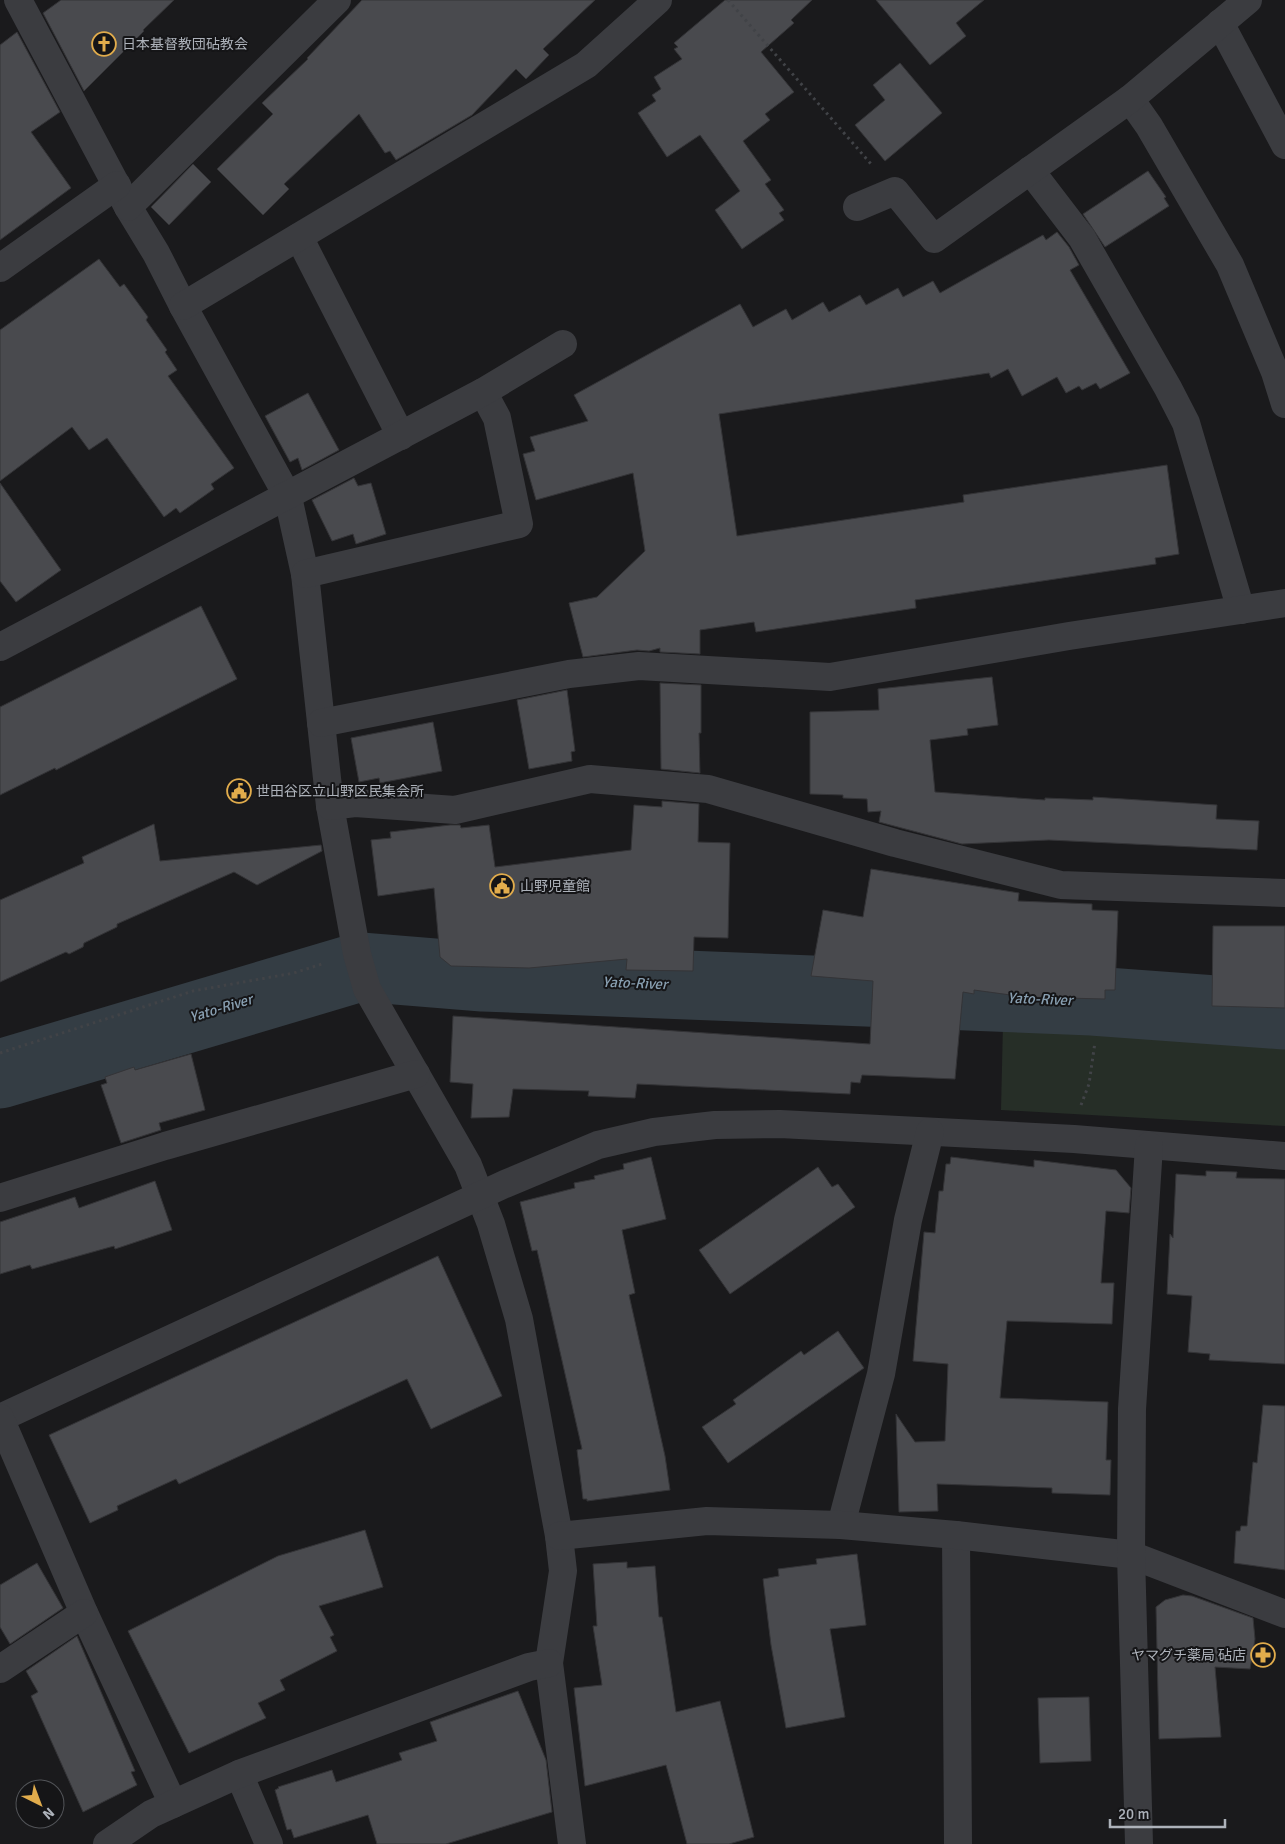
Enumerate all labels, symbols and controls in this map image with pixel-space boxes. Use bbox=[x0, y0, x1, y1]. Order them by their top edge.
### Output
church icon: 日本基督教団砧教会 bbox=[91, 31, 117, 57]
place label: 日本基督教団砧教会 bbox=[122, 36, 248, 53]
public building icon: 世田谷区立山野区民集会所 bbox=[226, 778, 252, 804]
place label: 世田谷区立山野区民集会所 bbox=[256, 783, 424, 800]
public building icon: 山野児童館 bbox=[489, 873, 515, 899]
place label: 山野児童館 bbox=[520, 878, 590, 895]
water label: Yato-River bbox=[602, 973, 670, 993]
water label: Yato-River bbox=[187, 989, 257, 1026]
water label: Yato-River bbox=[1007, 989, 1075, 1009]
pharmacy icon: ヤマグチ薬局 砧店 bbox=[1250, 1642, 1276, 1668]
place label: ヤマグチ薬局 砧店 bbox=[1131, 1647, 1246, 1664]
north arrow bbox=[15, 1779, 65, 1829]
scale bar bbox=[1110, 1796, 1225, 1828]
text: N bbox=[39, 1804, 58, 1823]
text: 20 m bbox=[1118, 1805, 1149, 1823]

